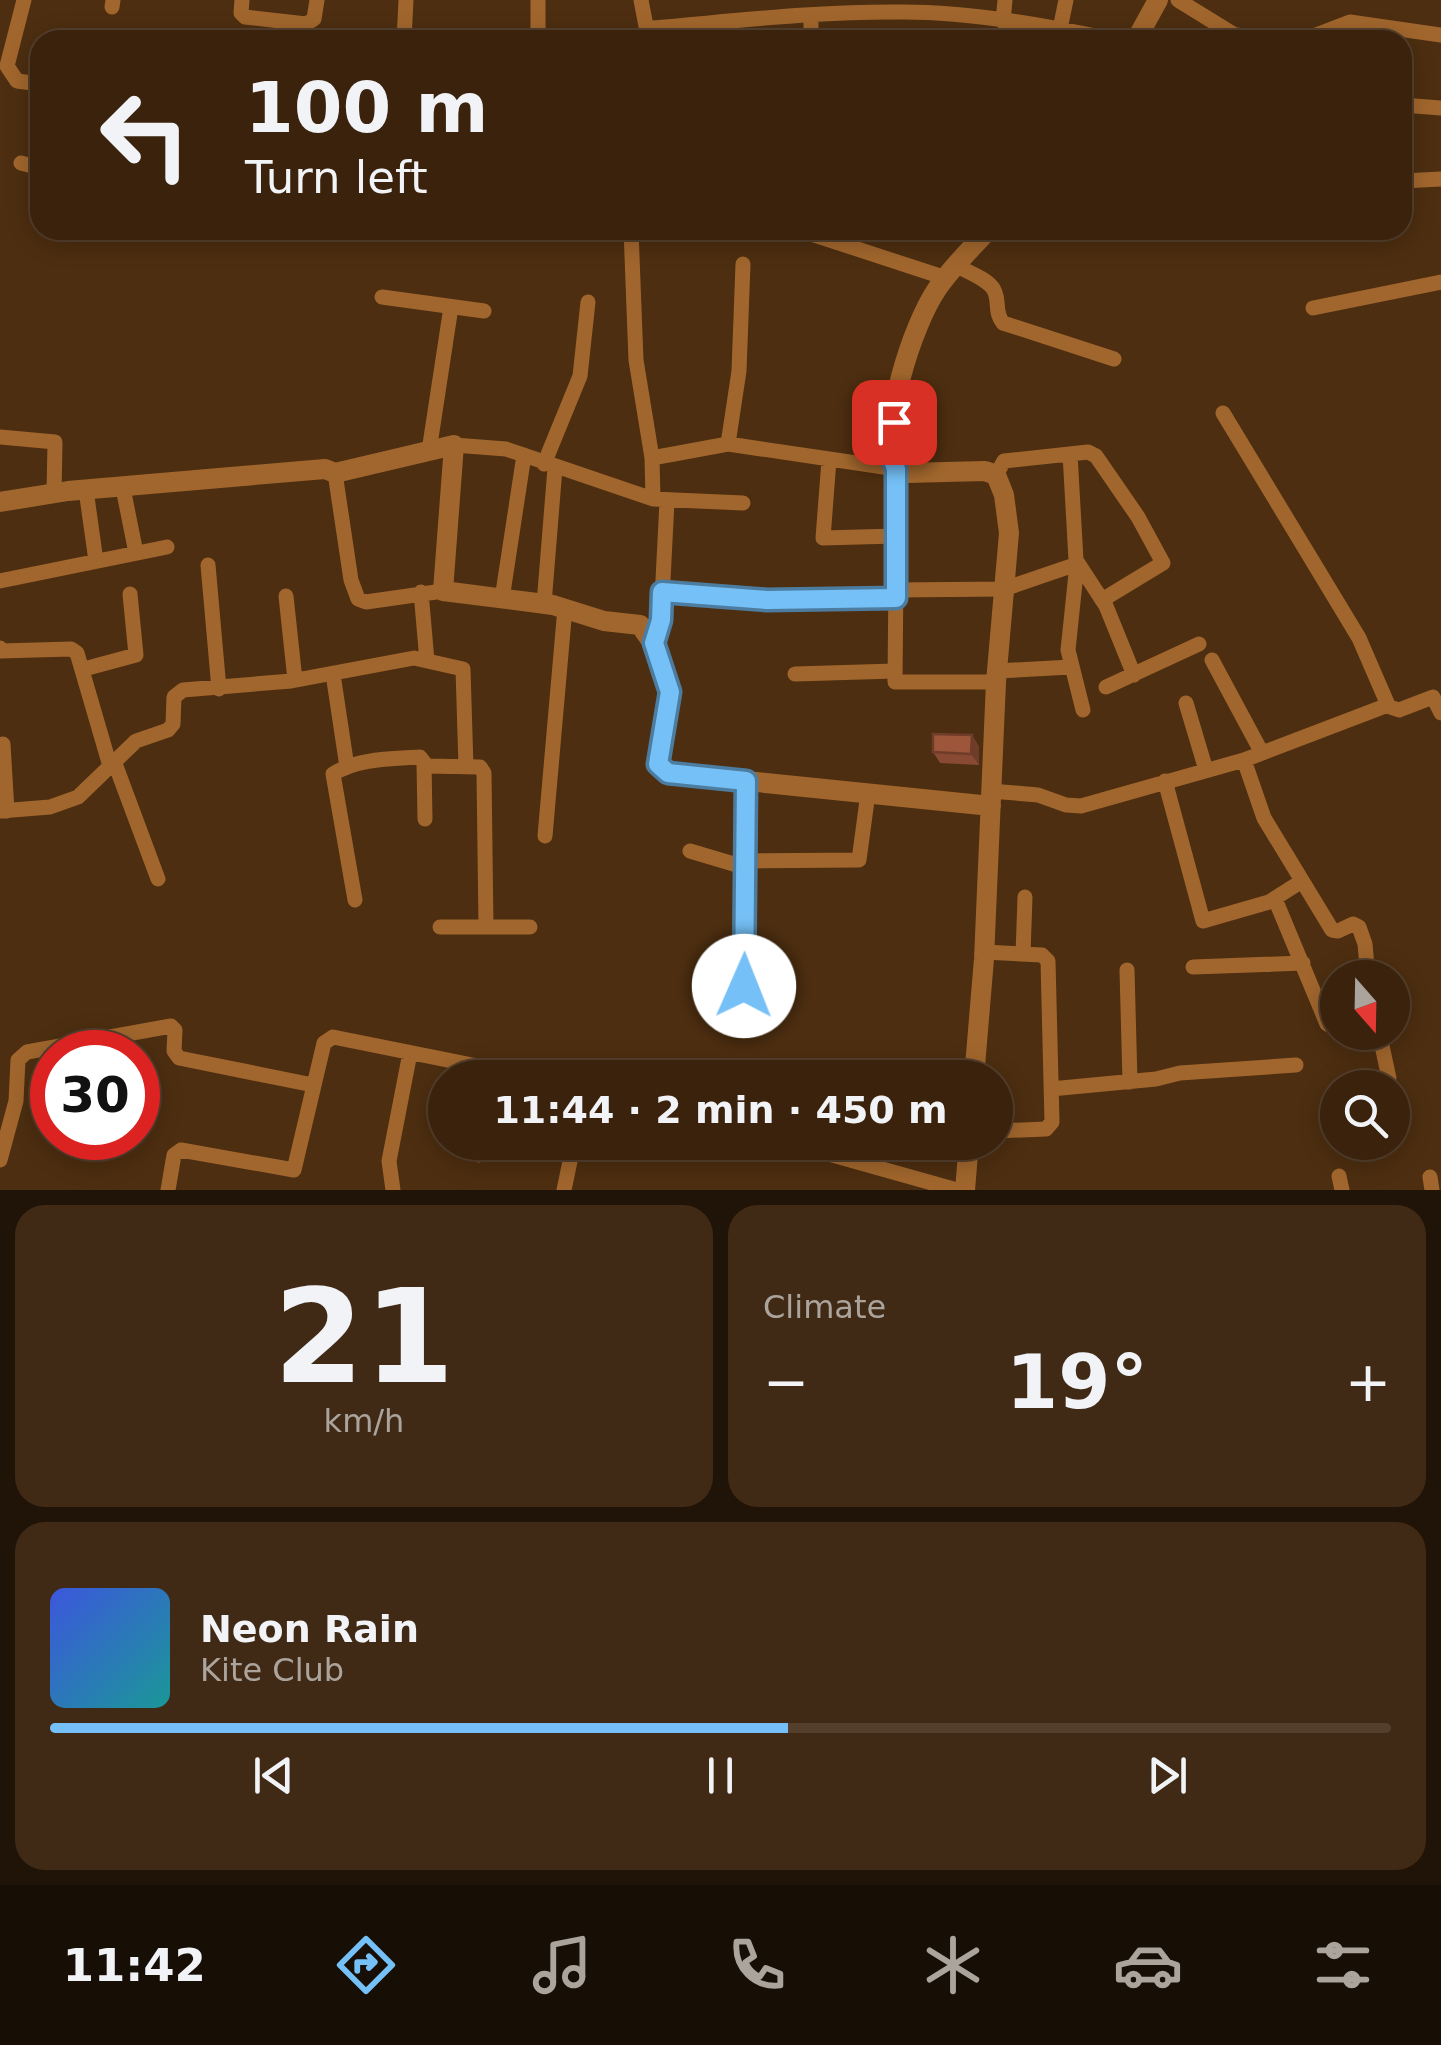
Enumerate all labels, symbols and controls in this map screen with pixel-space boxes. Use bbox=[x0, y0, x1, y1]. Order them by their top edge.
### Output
text: 100 m bbox=[245, 67, 488, 149]
icon: left bbox=[80, 70, 210, 200]
text: Turn left bbox=[245, 151, 428, 204]
pin bbox=[852, 380, 937, 465]
icon: arrive bbox=[867, 395, 922, 450]
position arrow bbox=[692, 934, 796, 1038]
north arrow bbox=[1320, 960, 1410, 1050]
map controls bbox=[1320, 960, 1410, 1160]
speed limit sign: 30 bbox=[30, 1030, 160, 1160]
button: search bbox=[1320, 1070, 1410, 1160]
text: 11:44 · 2 min · 450 m bbox=[493, 1088, 948, 1132]
text: 21 bbox=[274, 1261, 454, 1413]
text: Climate bbox=[763, 1288, 886, 1326]
text: 19° bbox=[1006, 1338, 1148, 1426]
text: − bbox=[763, 1350, 809, 1414]
text: + bbox=[1345, 1350, 1391, 1414]
text: km/h bbox=[324, 1402, 404, 1440]
text: Neon Rain bbox=[200, 1607, 419, 1651]
text: Kite Club bbox=[200, 1651, 344, 1689]
icon: previous bbox=[246, 1748, 301, 1803]
icon: pause bbox=[693, 1748, 748, 1803]
icon: next bbox=[1140, 1748, 1195, 1803]
icon: directions bbox=[331, 1930, 401, 2000]
icon: music bbox=[527, 1930, 597, 2000]
icon: phone bbox=[722, 1930, 792, 2000]
icon: climate bbox=[918, 1930, 988, 2000]
icon: car bbox=[1113, 1930, 1183, 2000]
icon: filters bbox=[1308, 1930, 1378, 2000]
text: 11:42 bbox=[63, 1939, 206, 1992]

